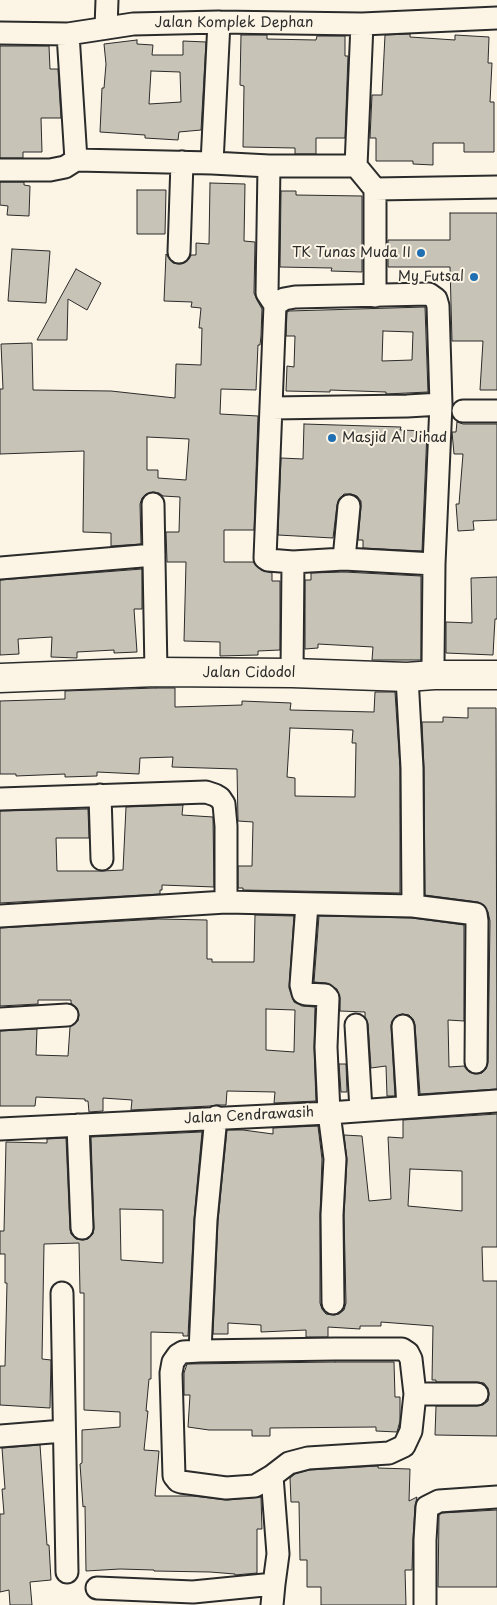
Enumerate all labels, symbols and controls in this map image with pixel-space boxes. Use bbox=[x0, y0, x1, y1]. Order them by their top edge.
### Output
street label: Jalan Komplek Dephan bbox=[155, 15, 313, 31]
place label: TK Tunas Muda II bbox=[292, 245, 411, 261]
marker: TK Tunas Muda II bbox=[415, 247, 427, 259]
place label: My Futsal bbox=[398, 269, 464, 285]
marker: My Futsal bbox=[468, 271, 480, 283]
place label: Masjid Al Jihad bbox=[342, 430, 447, 446]
marker: Masjid Al Jihad bbox=[326, 432, 338, 444]
street label: Jalan Cidodol bbox=[202, 665, 296, 681]
street label: Jalan Cendrawasih bbox=[184, 1104, 314, 1128]

